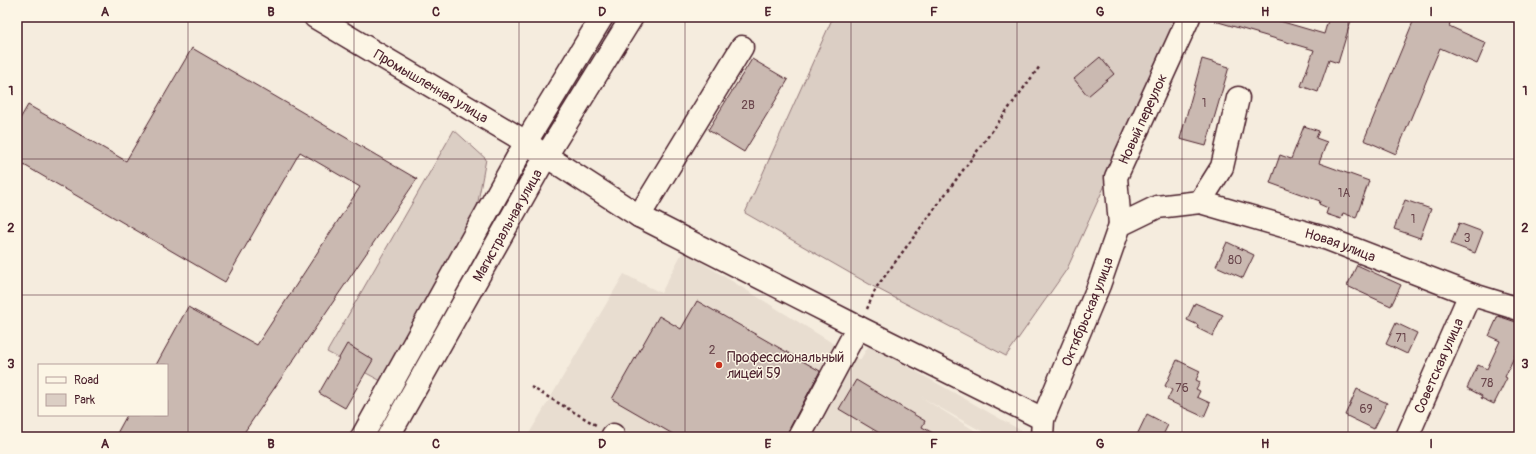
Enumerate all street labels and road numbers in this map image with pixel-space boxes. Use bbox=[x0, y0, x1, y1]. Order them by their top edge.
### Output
street label: Промышленная улица bbox=[371, 45, 491, 126]
street label: Новый переулок bbox=[1114, 71, 1171, 167]
street label: Магистральная улица bbox=[469, 166, 546, 284]
street label: Новая улица bbox=[1303, 224, 1378, 265]
street label: Октябрьская улица bbox=[1057, 255, 1117, 369]
street label: Советская улица bbox=[1410, 315, 1467, 416]

